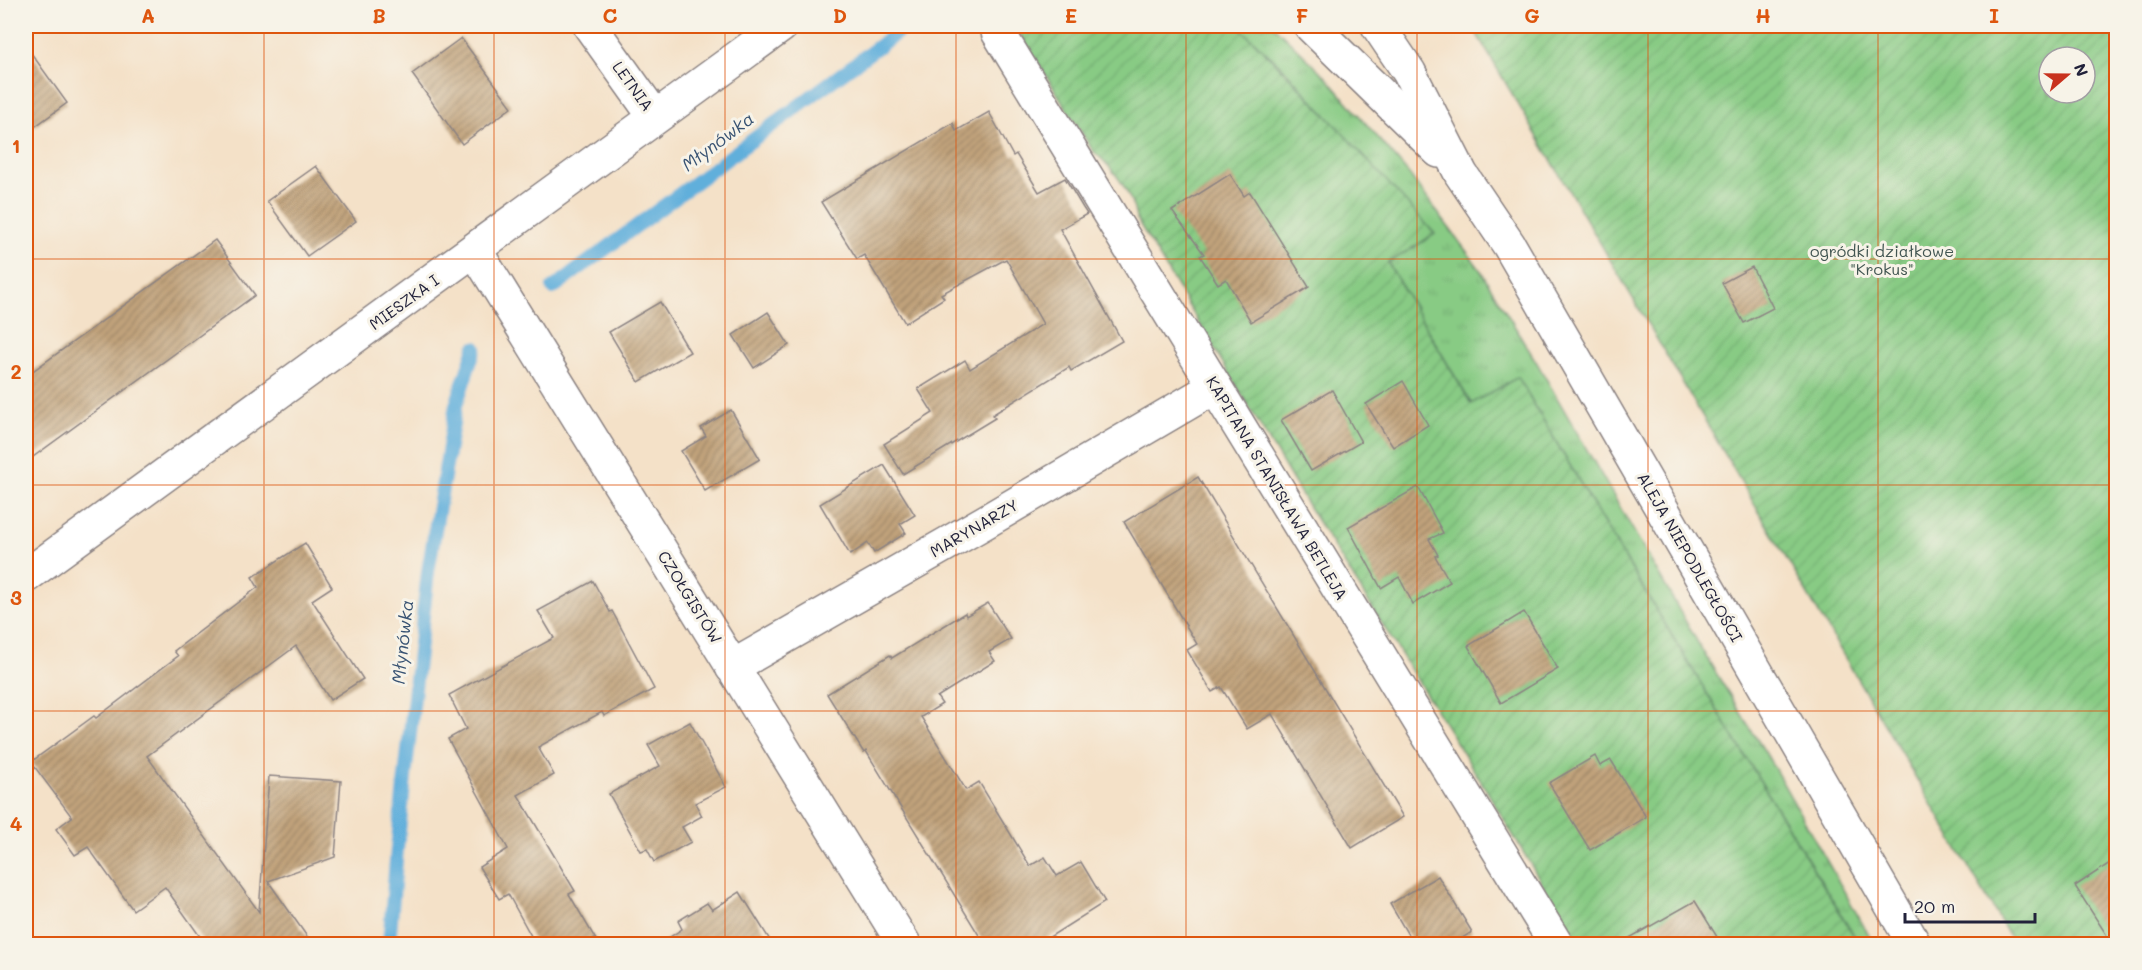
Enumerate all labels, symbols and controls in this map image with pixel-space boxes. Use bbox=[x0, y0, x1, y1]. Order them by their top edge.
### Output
text: A bbox=[141, 2, 155, 28]
text: B bbox=[372, 2, 386, 28]
text: C bbox=[603, 2, 618, 28]
text: D bbox=[833, 2, 847, 28]
text: E bbox=[1065, 2, 1077, 28]
text: F bbox=[1296, 2, 1309, 28]
text: G bbox=[1524, 2, 1540, 28]
text: H bbox=[1755, 2, 1771, 28]
text: I bbox=[1989, 2, 1999, 28]
north arrow bbox=[2037, 45, 2097, 105]
street label: LETNIA bbox=[608, 57, 658, 115]
text: N bbox=[2070, 60, 2094, 79]
water label: Młynówka bbox=[676, 106, 758, 176]
text: 1 bbox=[12, 132, 20, 158]
park label: ogródki działkowe "Krokus" bbox=[1810, 240, 1954, 279]
street label: MIESZKA I bbox=[365, 269, 443, 334]
text: 2 bbox=[10, 358, 22, 384]
street label: KAPITANA STANISŁAWA BETLEJA bbox=[1202, 372, 1353, 604]
street label: ALEJA NIEPODLEGŁOŚCI bbox=[1633, 468, 1748, 645]
street label: MARYNARZY bbox=[926, 494, 1022, 561]
street label: CZOŁGISTÓW bbox=[654, 546, 727, 647]
text: 3 bbox=[10, 584, 22, 610]
water label: Młynówka bbox=[386, 599, 418, 685]
text: 4 bbox=[10, 810, 23, 836]
scale bar bbox=[1905, 886, 2036, 924]
text: 20 m bbox=[1914, 894, 1955, 918]

